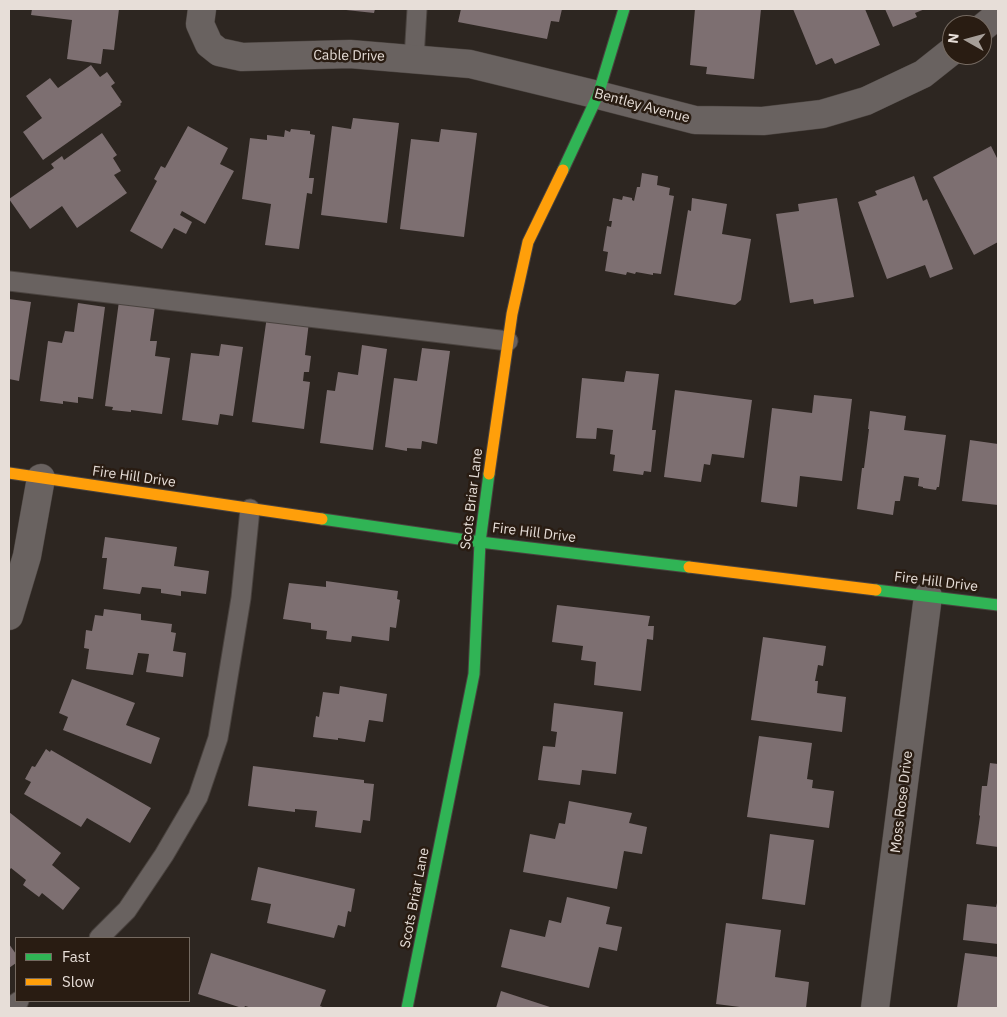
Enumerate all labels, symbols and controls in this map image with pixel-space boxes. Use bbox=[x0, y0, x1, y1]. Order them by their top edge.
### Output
north arrow bbox=[942, 15, 992, 65]
text: N bbox=[944, 32, 963, 44]
street label: Cable Drive bbox=[313, 47, 385, 65]
street label: Bentley Avenue bbox=[592, 85, 692, 127]
street label: Scots Briar Lane bbox=[457, 447, 487, 551]
street label: Fire Hill Drive bbox=[91, 463, 177, 491]
street label: Fire Hill Drive bbox=[491, 520, 577, 546]
street label: Fire Hill Drive bbox=[893, 569, 979, 595]
street label: Moss Rose Drive bbox=[887, 750, 917, 854]
street label: Scots Briar Lane bbox=[397, 846, 433, 950]
legend bbox=[15, 937, 190, 1002]
text: Fast bbox=[62, 947, 90, 966]
text: Slow bbox=[62, 972, 95, 991]

